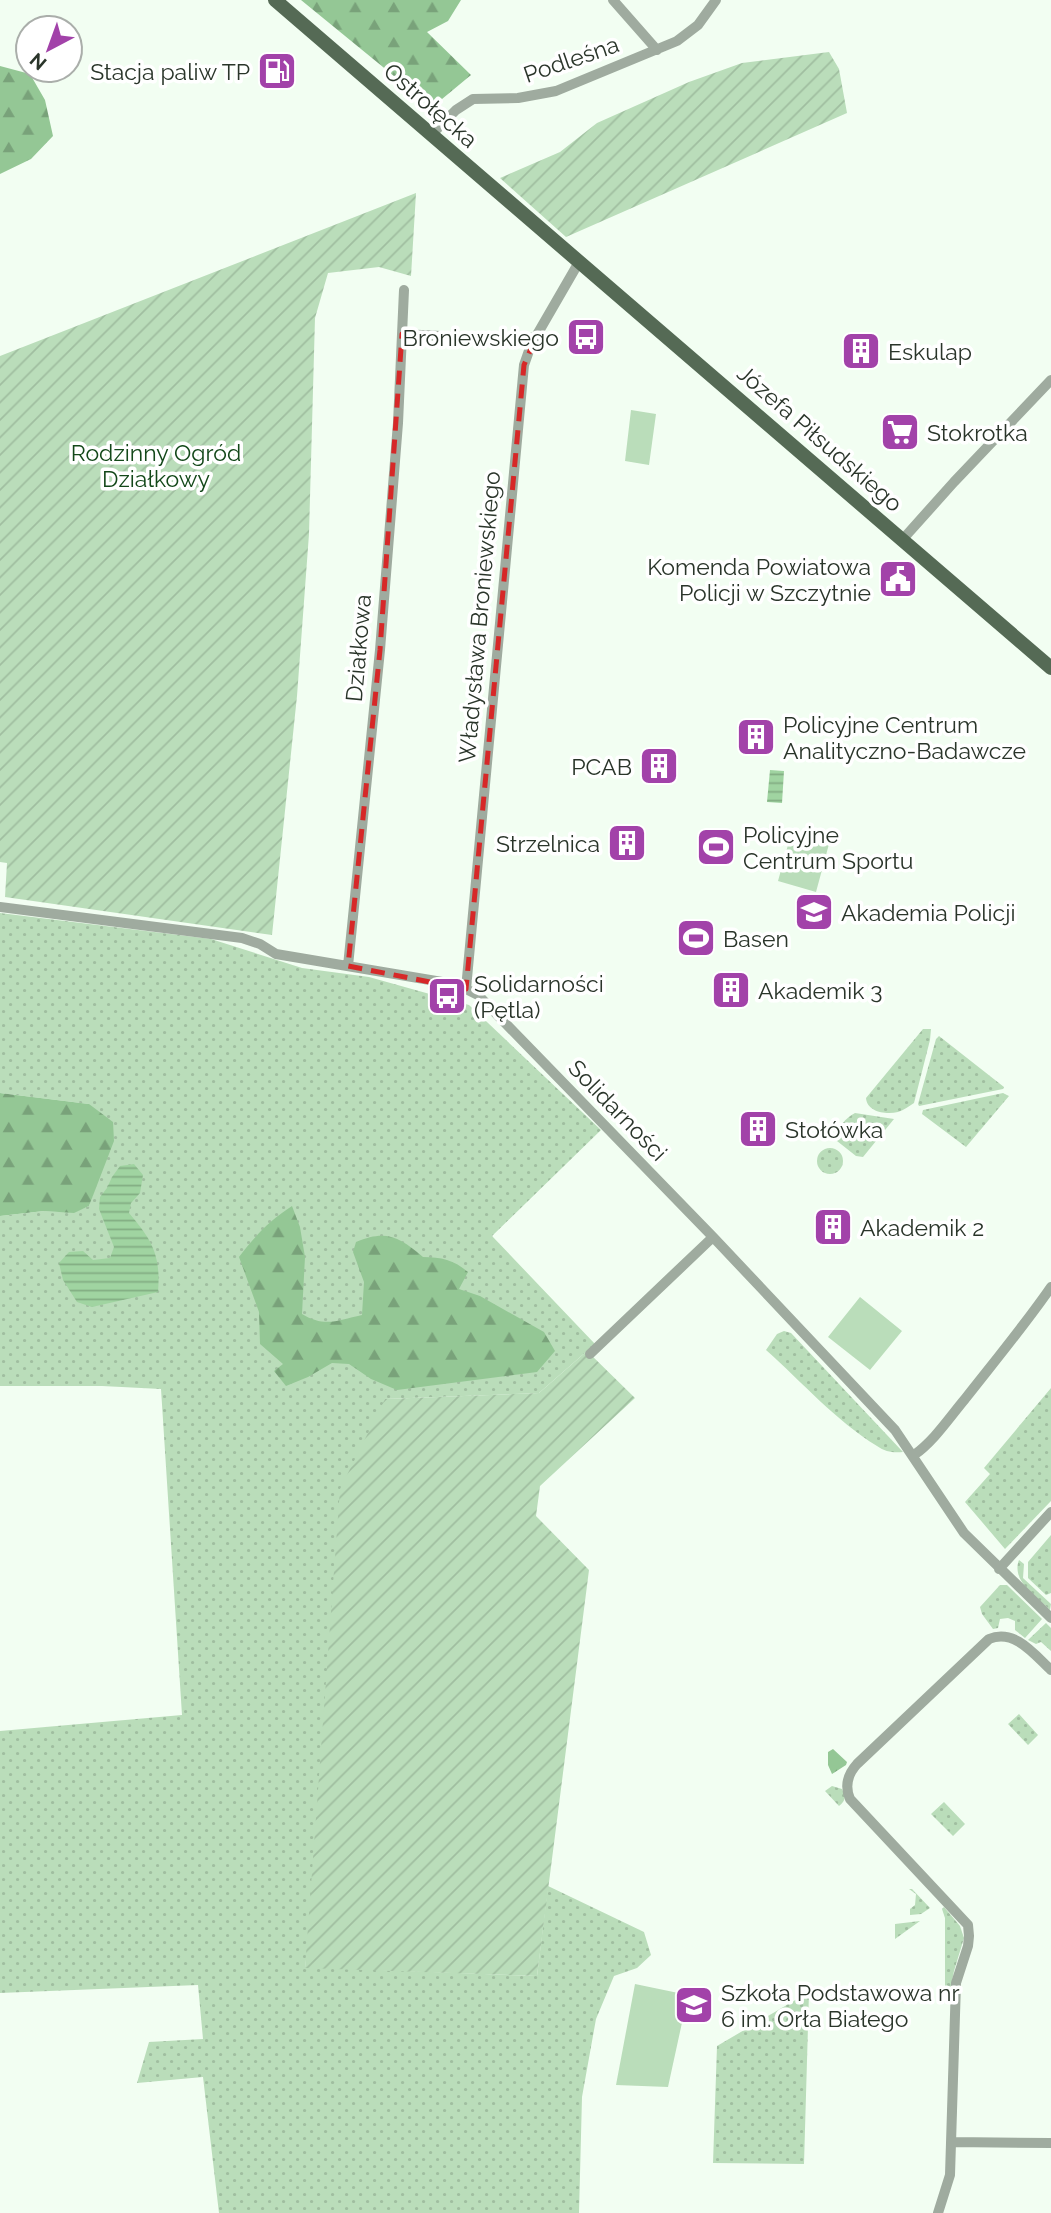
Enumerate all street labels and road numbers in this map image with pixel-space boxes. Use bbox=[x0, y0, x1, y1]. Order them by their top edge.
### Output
street label: Podleśna bbox=[520, 30, 622, 88]
street label: Ostrołęcka bbox=[379, 57, 483, 153]
street label: Józefa Piłsudskiego bbox=[732, 359, 908, 517]
street label: Władysława Broniewskiego bbox=[453, 470, 505, 764]
street label: Działkowa bbox=[340, 593, 376, 703]
street label: Solidarności bbox=[563, 1054, 673, 1166]

